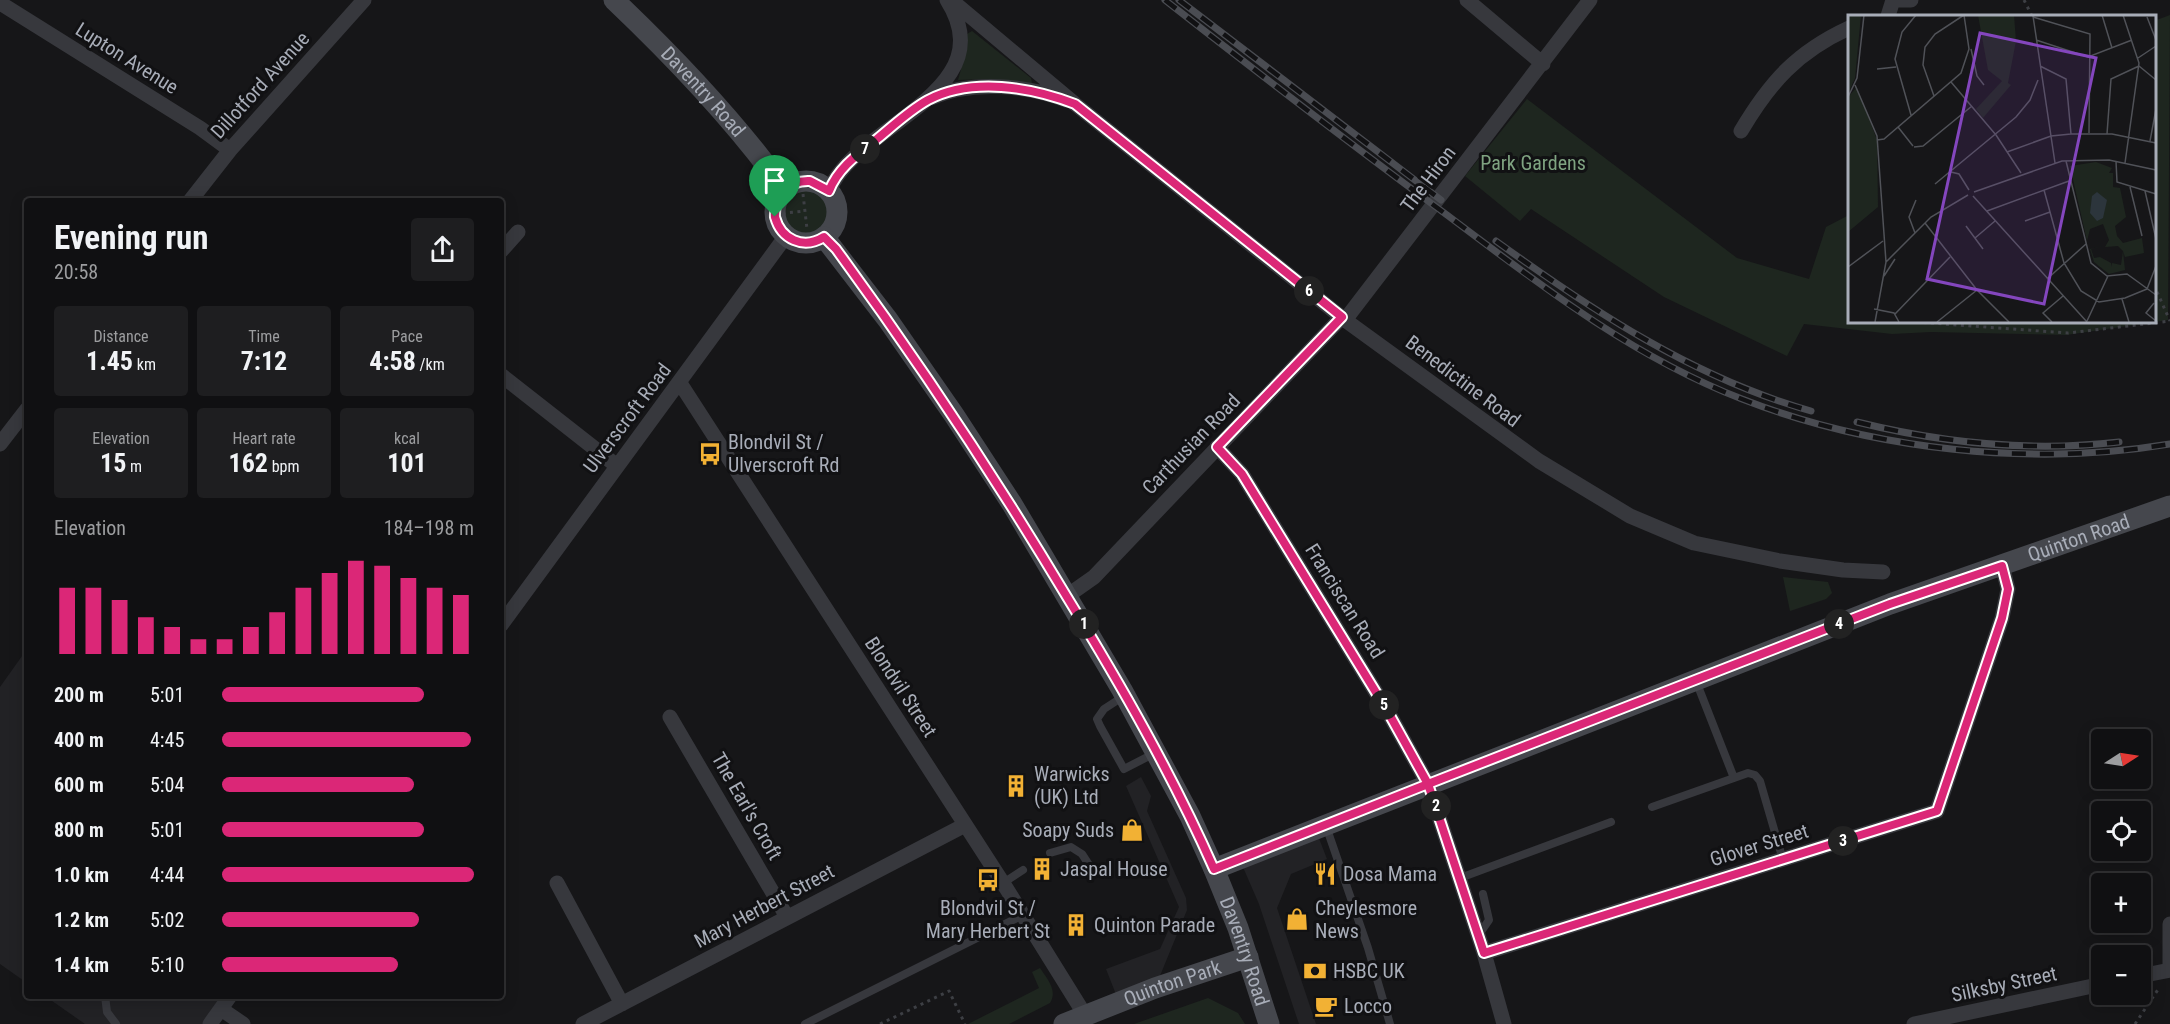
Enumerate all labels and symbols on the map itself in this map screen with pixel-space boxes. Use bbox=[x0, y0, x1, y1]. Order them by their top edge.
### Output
inset map bbox=[1848, 15, 2155, 322]
street label: Lupton Avenue bbox=[71, 17, 183, 99]
street label: Dillotford Avenue bbox=[206, 27, 314, 143]
street label: Daventry Road bbox=[656, 41, 750, 142]
pin: 7 bbox=[850, 134, 880, 164]
street label: The Hiron bbox=[1395, 141, 1461, 217]
park label: Park Gardens bbox=[1480, 151, 1586, 175]
pin bbox=[749, 155, 800, 217]
pin: 6 bbox=[1294, 276, 1324, 306]
street label: Benedictine Road bbox=[1401, 330, 1525, 432]
street label: Ulverscroft Road bbox=[578, 358, 676, 478]
street label: Carthusian Road bbox=[1137, 389, 1245, 499]
place label: Blondvil St / Ulverscroft Rd bbox=[728, 430, 839, 477]
bus stop icon: Blondvil St / Ulverscroft Rd bbox=[697, 441, 723, 467]
street label: Quinton Road bbox=[2025, 509, 2133, 567]
street label: Franciscan Road bbox=[1300, 539, 1390, 663]
pin: 1 bbox=[1069, 609, 1099, 639]
pin: 4 bbox=[1824, 609, 1854, 639]
street label: Blondvil Street bbox=[860, 633, 942, 742]
pin: 5 bbox=[1369, 690, 1399, 720]
north arrow bbox=[2091, 729, 2151, 789]
street label: The Earl's Croft bbox=[707, 748, 787, 864]
place label: Warwicks (UK) Ltd bbox=[1034, 762, 1110, 809]
building icon: Warwicks (UK) Ltd bbox=[1003, 773, 1029, 799]
pin: 2 bbox=[1421, 791, 1451, 821]
shop icon: Soapy Suds bbox=[1119, 817, 1145, 843]
place label: Soapy Suds bbox=[1022, 818, 1114, 842]
street label: Glover Street bbox=[1707, 819, 1811, 871]
pin: 3 bbox=[1828, 826, 1858, 856]
building icon: Jaspal House bbox=[1029, 856, 1055, 882]
place label: Jaspal House bbox=[1060, 857, 1168, 881]
street label: Mary Herbert Street bbox=[690, 859, 838, 953]
restaurant icon: Dosa Mama bbox=[1312, 861, 1338, 887]
place label: Dosa Mama bbox=[1343, 862, 1437, 886]
bus stop icon: Blondvil St / Mary Herbert St bbox=[975, 867, 1001, 893]
street label: Daventry Road bbox=[1215, 893, 1274, 1009]
place label: Blondvil St / Mary Herbert St bbox=[926, 896, 1050, 943]
place label: Cheylesmore News bbox=[1315, 896, 1417, 943]
shop icon: Cheylesmore News bbox=[1284, 906, 1310, 932]
building icon: Quinton Parade bbox=[1063, 912, 1089, 938]
place label: Quinton Parade bbox=[1094, 913, 1215, 937]
street label: Quinton Park bbox=[1120, 955, 1224, 1011]
bank icon: HSBC UK bbox=[1302, 958, 1328, 984]
place label: HSBC UK bbox=[1333, 959, 1405, 983]
street label: Silksby Street bbox=[1949, 961, 2059, 1007]
cafe icon: Locco bbox=[1313, 993, 1339, 1019]
place label: Locco bbox=[1344, 994, 1392, 1018]

